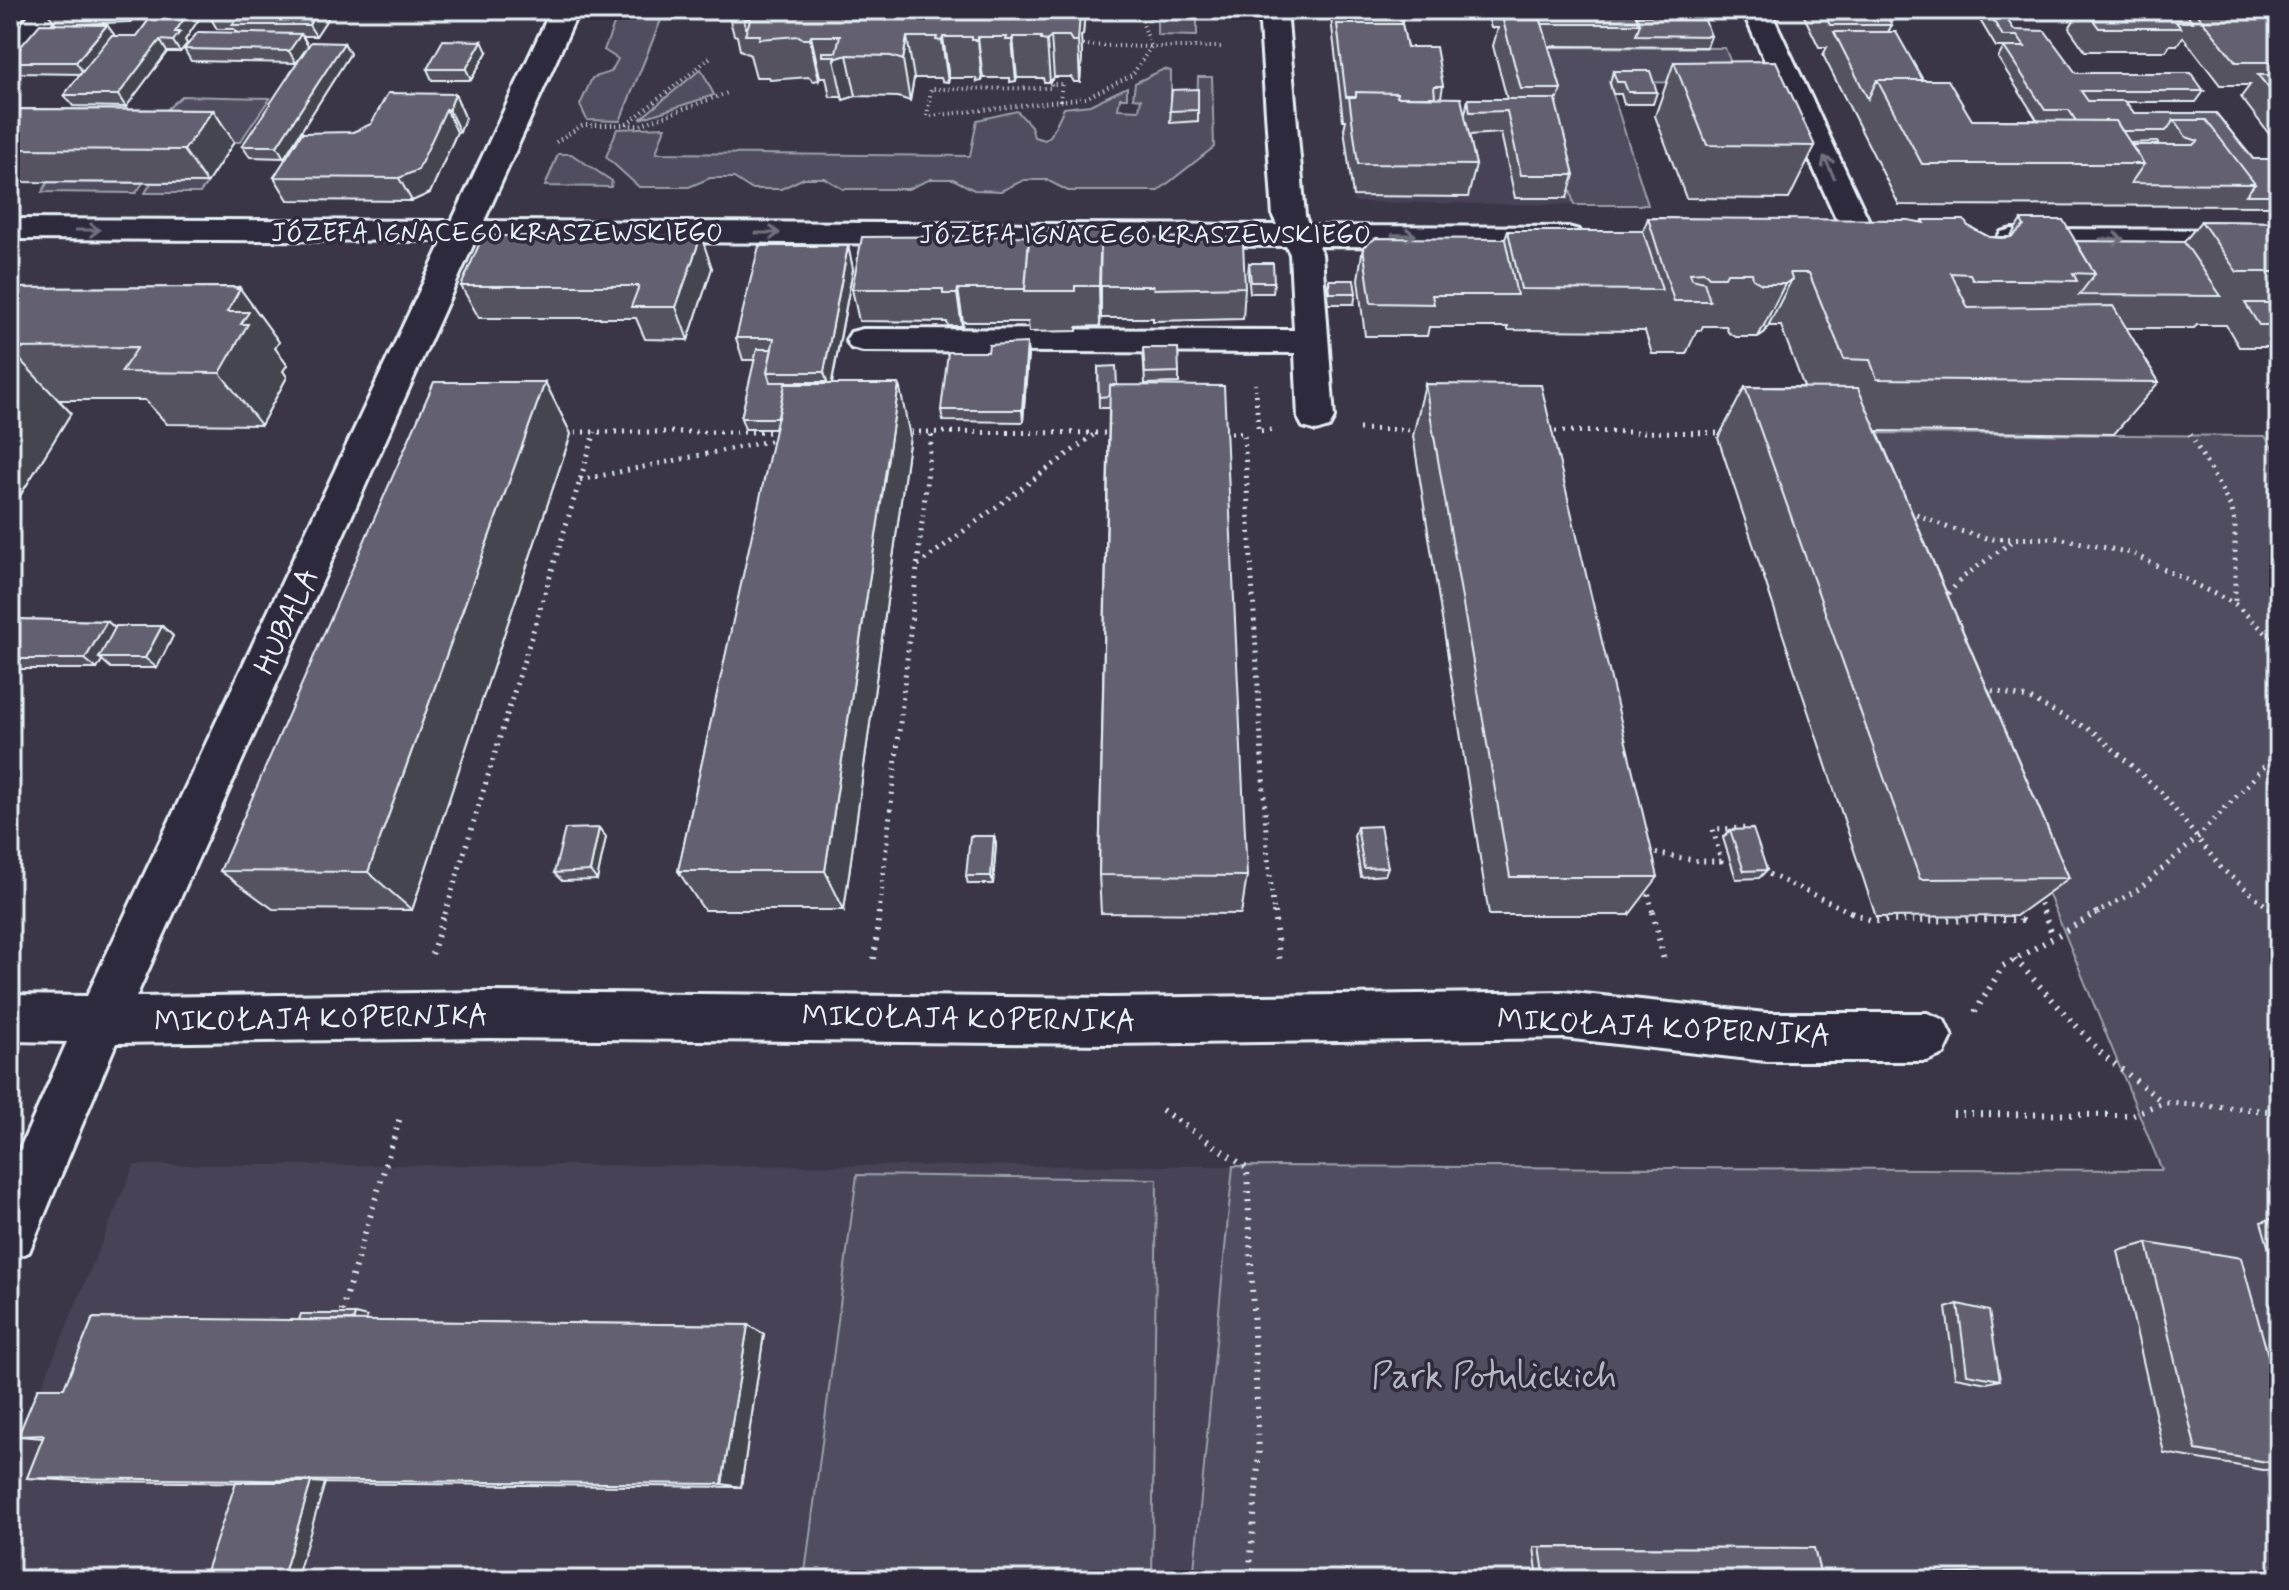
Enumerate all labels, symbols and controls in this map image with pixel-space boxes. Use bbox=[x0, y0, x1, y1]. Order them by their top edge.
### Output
one-way arrow bbox=[1820, 155, 1835, 180]
street label: JÓZEFA IGNACEGO KRASZEWSKIEGO bbox=[271, 217, 723, 251]
street label: JÓZEFA IGNACEGO KRASZEWSKIEGO bbox=[919, 219, 1371, 253]
one-way arrow bbox=[74, 222, 101, 238]
one-way arrow bbox=[754, 225, 781, 241]
one-way arrow bbox=[1390, 227, 1417, 243]
one-way arrow bbox=[2098, 231, 2125, 247]
street label: HUBALA bbox=[246, 562, 329, 681]
street label: MIKOŁAJA KOPERNIKA bbox=[154, 997, 488, 1042]
street label: MIKOŁAJA KOPERNIKA bbox=[802, 997, 1136, 1042]
street label: MIKOŁAJA KOPERNIKA bbox=[1496, 1000, 1832, 1057]
park label: Park Potulickich bbox=[1371, 1354, 1617, 1401]

